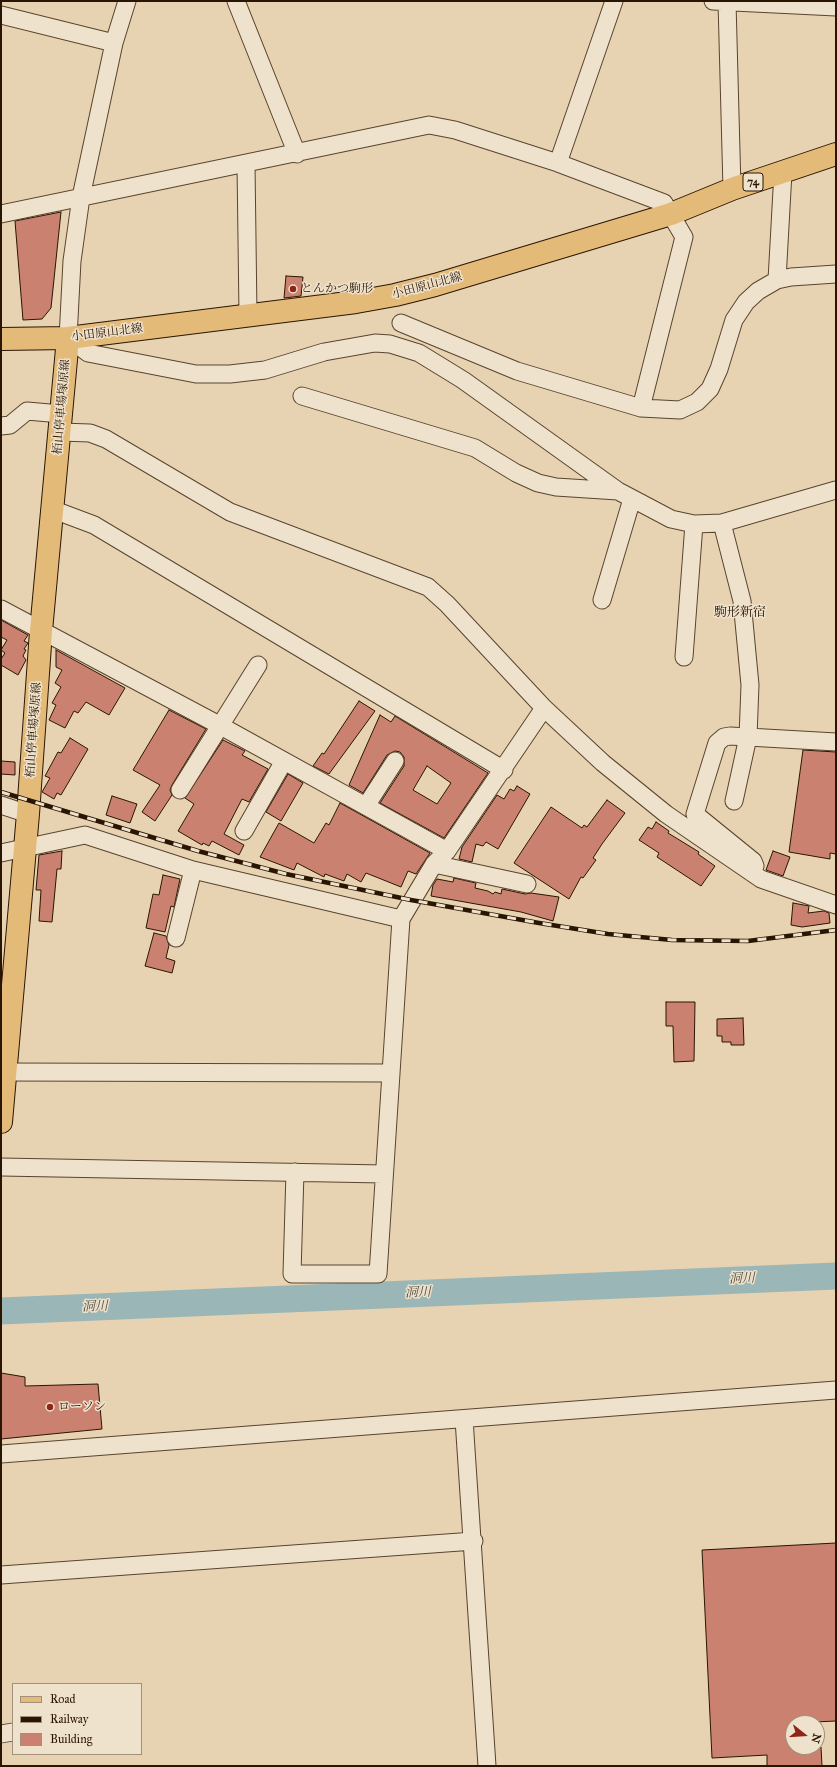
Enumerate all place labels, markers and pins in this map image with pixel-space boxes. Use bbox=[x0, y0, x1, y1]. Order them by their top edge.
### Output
place label: とんかつ駒形 bbox=[301, 282, 373, 296]
marker: とんかつ駒形 bbox=[288, 284, 298, 294]
place label: ローソン bbox=[58, 1400, 106, 1414]
marker: ローソン bbox=[45, 1402, 55, 1412]

